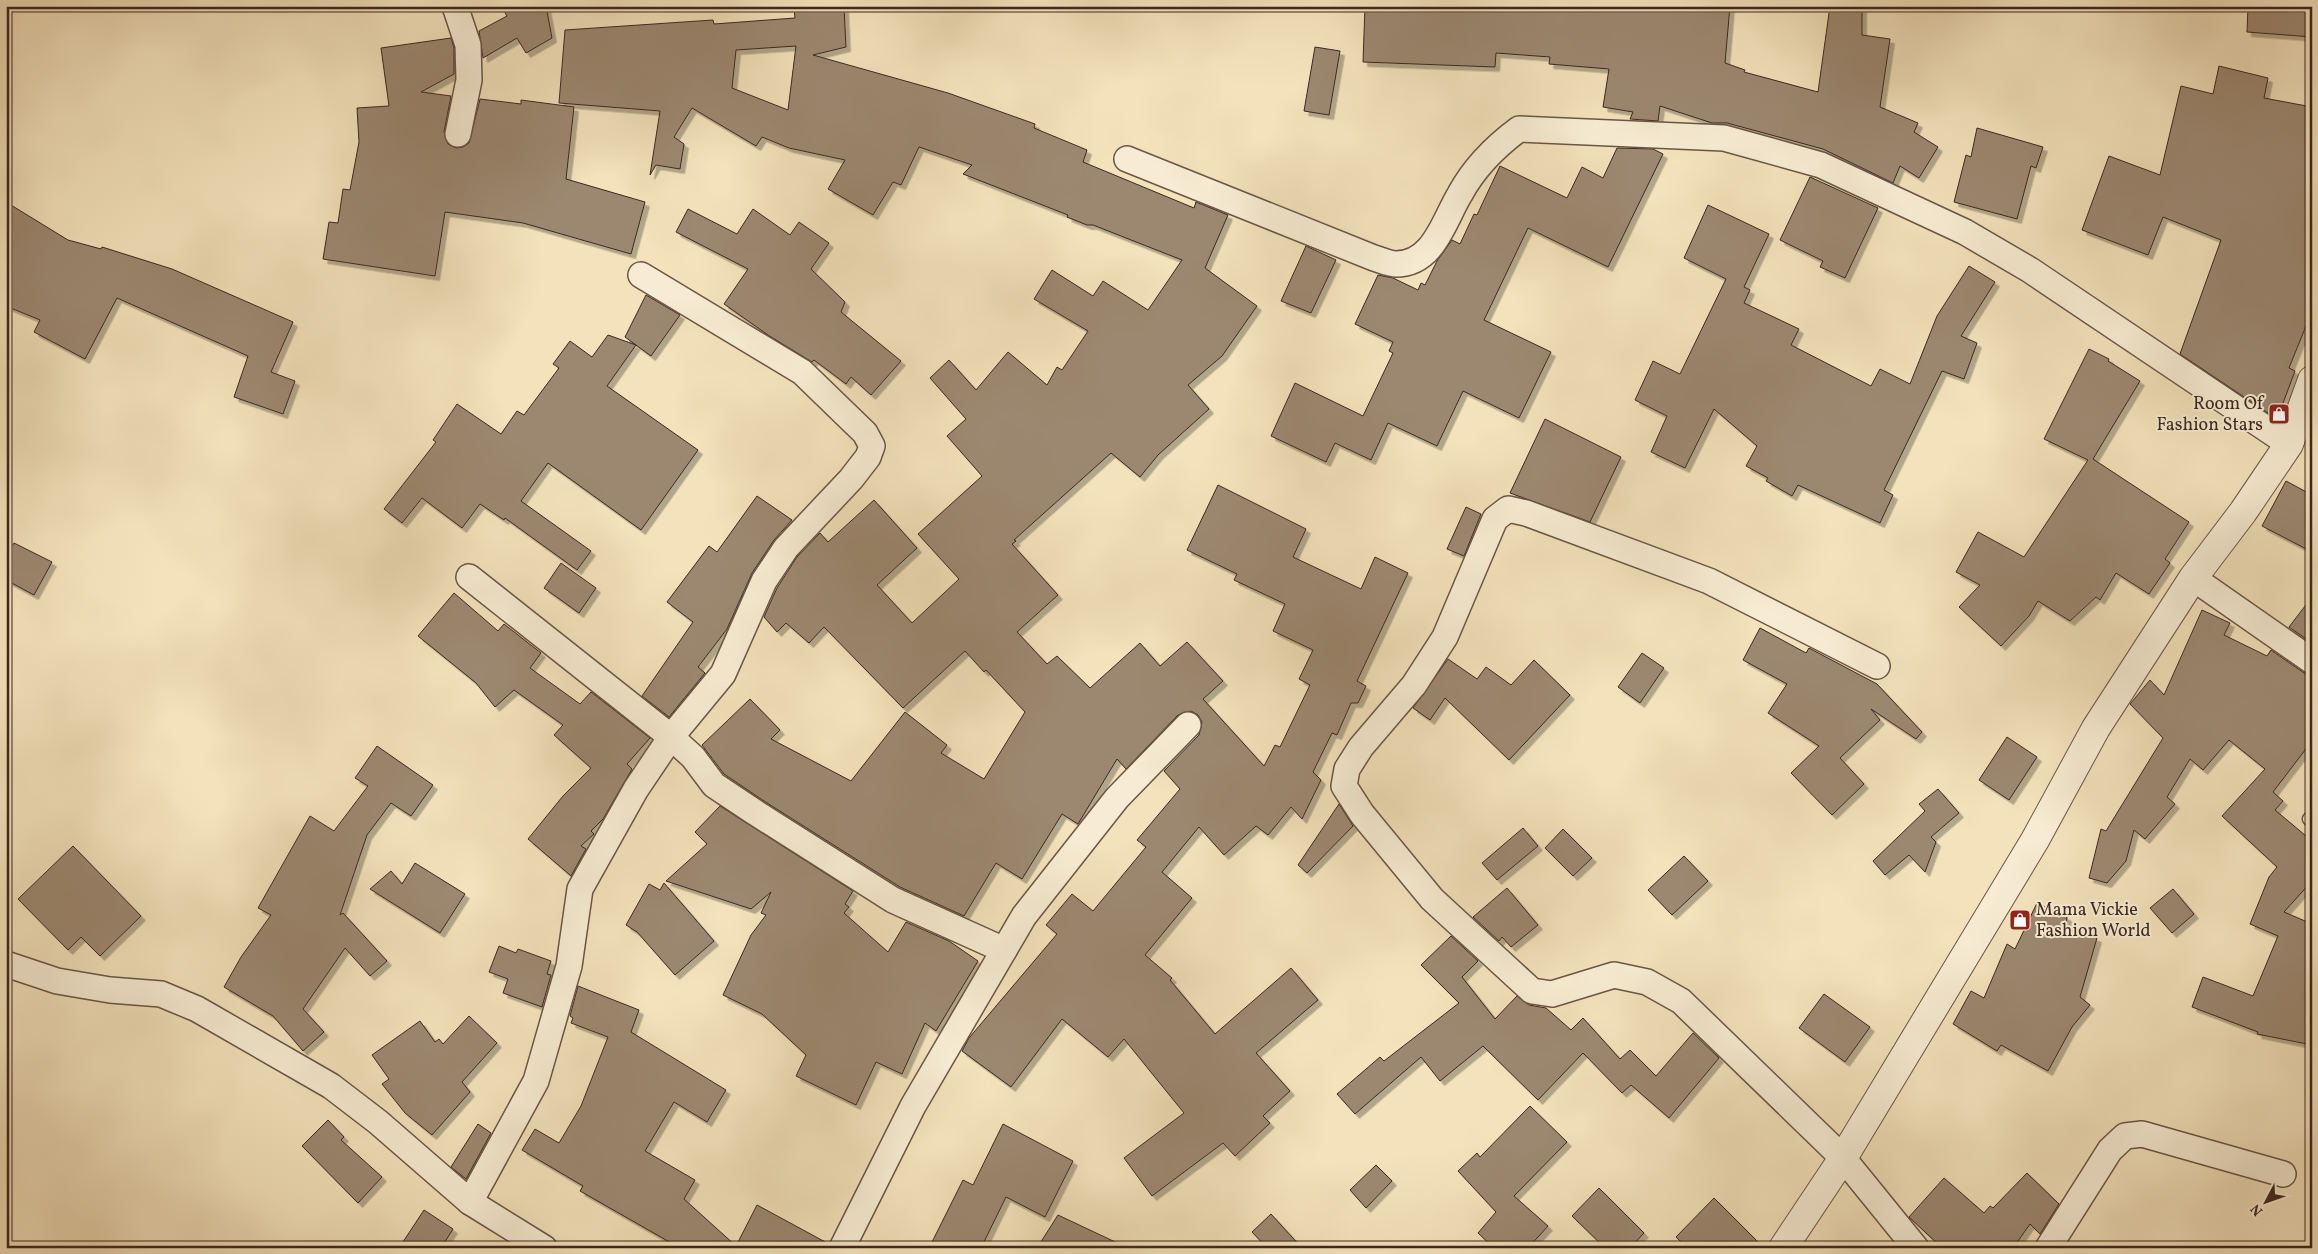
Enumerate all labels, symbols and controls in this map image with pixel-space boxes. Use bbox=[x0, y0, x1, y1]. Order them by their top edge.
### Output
place label: Room Of Fashion Stars bbox=[2157, 392, 2265, 438]
shop icon: Room Of Fashion Stars bbox=[2267, 402, 2291, 426]
place label: Mama Vickie Fashion World bbox=[2036, 898, 2151, 944]
shop icon: Mama Vickie Fashion World bbox=[2008, 908, 2032, 932]
north arrow bbox=[2240, 1176, 2290, 1226]
text: N bbox=[2247, 1199, 2268, 1220]

